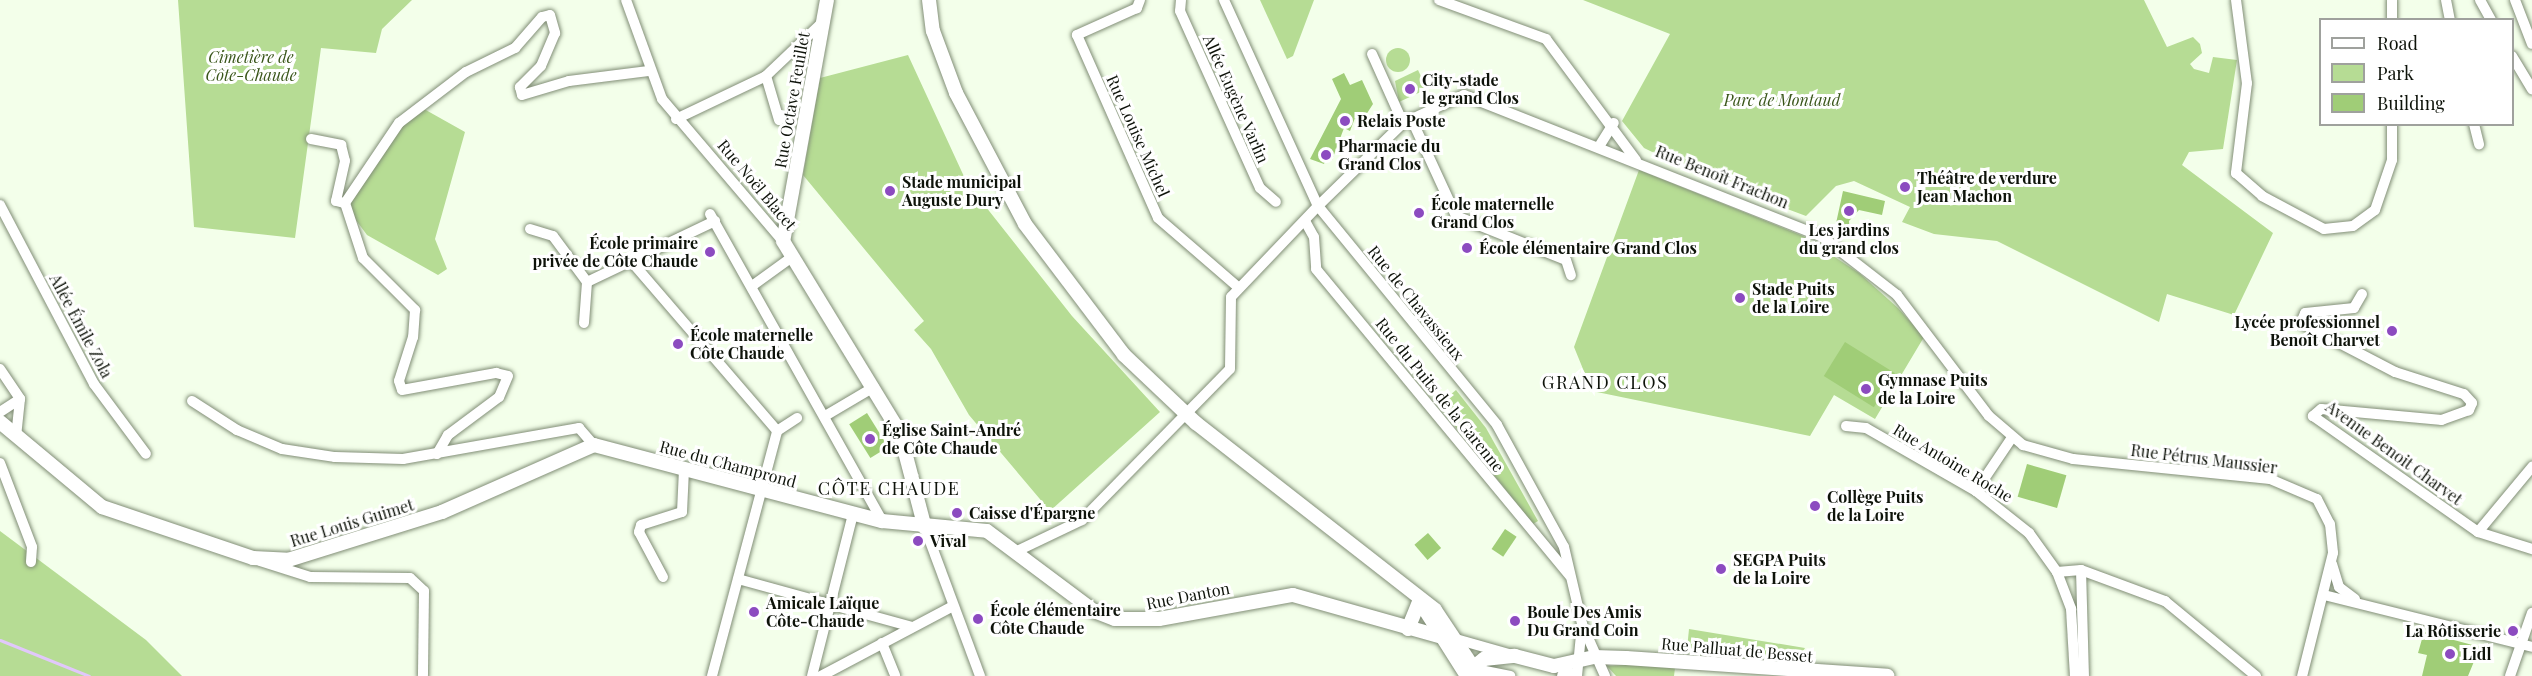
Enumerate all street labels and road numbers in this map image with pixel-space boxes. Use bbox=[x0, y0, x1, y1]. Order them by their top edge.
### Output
street label: Rue Octave Feuillet bbox=[771, 30, 813, 170]
street label: Allée Eugène Varlin bbox=[1199, 32, 1273, 166]
street label: Rue Louise Michel bbox=[1102, 72, 1174, 200]
street label: Rue Noël Blacet bbox=[714, 136, 800, 234]
street label: Rue Benoît Frachon bbox=[1652, 141, 1792, 213]
street label: Rue de Chavassieux bbox=[1364, 242, 1468, 364]
street label: Allée Émile Zola bbox=[46, 271, 116, 381]
street label: Rue du Puits de la Garenne bbox=[1372, 314, 1508, 476]
street label: Avenue Benoit Charvet bbox=[2322, 397, 2466, 509]
street label: Rue Antoine Roche bbox=[1890, 420, 2016, 506]
street label: Rue du Champrond bbox=[658, 437, 798, 491]
street label: Rue Pétrus Maussier bbox=[2130, 440, 2278, 478]
street label: Rue Louis Guimet bbox=[288, 495, 416, 551]
street label: Rue Danton bbox=[1145, 578, 1231, 614]
street label: Rue Palluat de Besset bbox=[1660, 634, 1814, 666]

